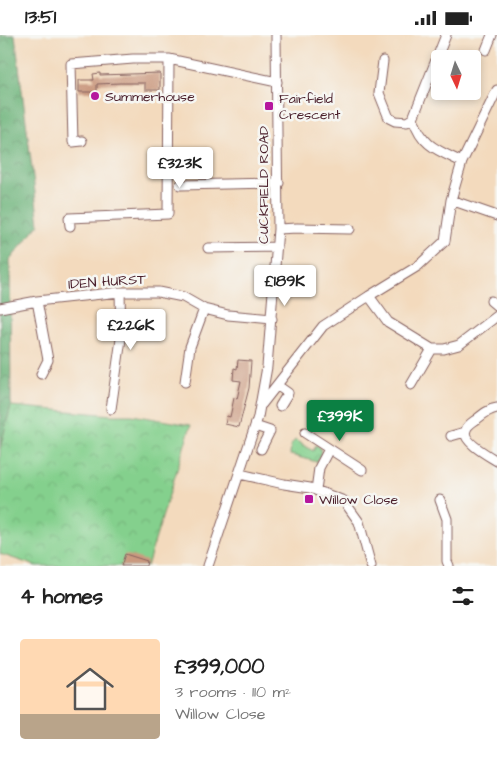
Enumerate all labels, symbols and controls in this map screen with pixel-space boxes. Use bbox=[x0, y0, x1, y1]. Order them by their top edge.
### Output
text: 13:51 bbox=[25, 4, 56, 31]
north arrow bbox=[431, 50, 481, 100]
map controls bbox=[431, 50, 481, 100]
place label: Summerhouse bbox=[105, 87, 195, 107]
place label: Fairfield Crescent bbox=[279, 89, 341, 125]
marker: Summerhouse bbox=[89, 90, 101, 102]
marker: Fairfield Crescent bbox=[263, 100, 275, 112]
street label: CUCKFIELD ROAD bbox=[254, 126, 274, 244]
pin: £323K bbox=[145, 147, 215, 189]
text: £323K bbox=[158, 152, 202, 174]
pin: £189K bbox=[250, 265, 320, 307]
street label: IDEN HURST bbox=[68, 269, 147, 295]
text: £189K bbox=[265, 270, 305, 292]
pin: £226K bbox=[96, 309, 166, 351]
text: £226K bbox=[108, 314, 154, 336]
pin: £399K bbox=[305, 399, 375, 442]
text: £399K bbox=[318, 405, 362, 427]
place label: Willow Close bbox=[319, 490, 399, 510]
marker: Willow Close bbox=[303, 493, 315, 505]
text: 4 homes bbox=[20, 582, 103, 611]
icon: filters bbox=[449, 582, 477, 610]
text: £399,000 bbox=[175, 652, 264, 681]
icon: home bbox=[60, 659, 120, 719]
text: 3 rooms · 110 m² bbox=[175, 681, 291, 703]
text: Willow Close bbox=[175, 703, 265, 725]

